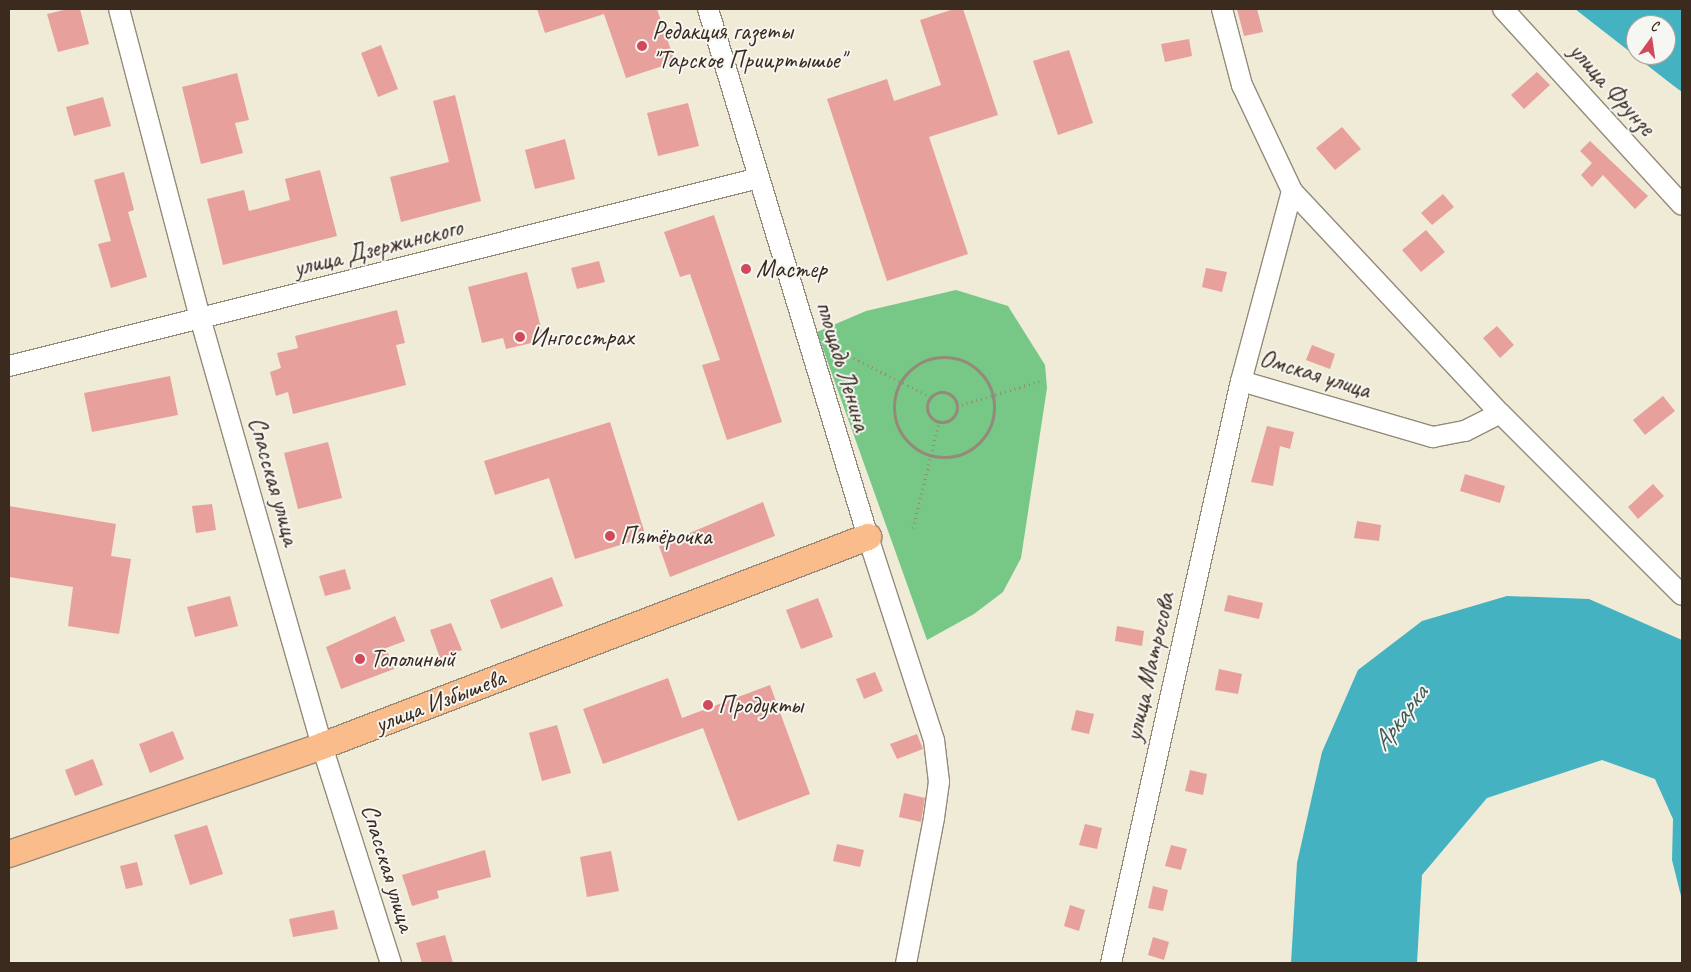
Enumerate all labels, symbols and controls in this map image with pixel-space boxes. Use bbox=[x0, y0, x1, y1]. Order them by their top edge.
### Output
north arrow bbox=[1626, 15, 1676, 65]
place label: Редакция газеты "Тарское Прииртышье" bbox=[652, 17, 845, 76]
text: С bbox=[1649, 17, 1660, 35]
street label: улица Фрунзе bbox=[1563, 37, 1661, 141]
marker: Редакция газеты "Тарское Прииртышье" bbox=[636, 40, 648, 52]
street label: улица Дзержинского bbox=[291, 213, 465, 283]
place label: Мастер bbox=[756, 254, 827, 284]
marker: Мастер bbox=[740, 263, 752, 275]
street label: площадь Ленина bbox=[809, 297, 877, 435]
place label: Ингосстрах bbox=[530, 322, 633, 352]
marker: Ингосстрах bbox=[514, 331, 526, 343]
street label: Омская улица bbox=[1255, 343, 1375, 405]
street label: Спасская улица bbox=[241, 413, 307, 549]
place label: Пятёрочка bbox=[620, 521, 712, 551]
marker: Пятёрочка bbox=[604, 530, 616, 542]
street label: улица Матросова bbox=[1118, 590, 1182, 744]
place label: Тополиный bbox=[370, 644, 455, 674]
marker: Тополиный bbox=[354, 653, 366, 665]
street label: улица Избышева bbox=[371, 663, 509, 739]
water label: Аркарка bbox=[1365, 679, 1435, 757]
place label: Продукты bbox=[718, 690, 803, 720]
marker: Продукты bbox=[702, 699, 714, 711]
street label: Спасская улица bbox=[354, 800, 422, 936]

